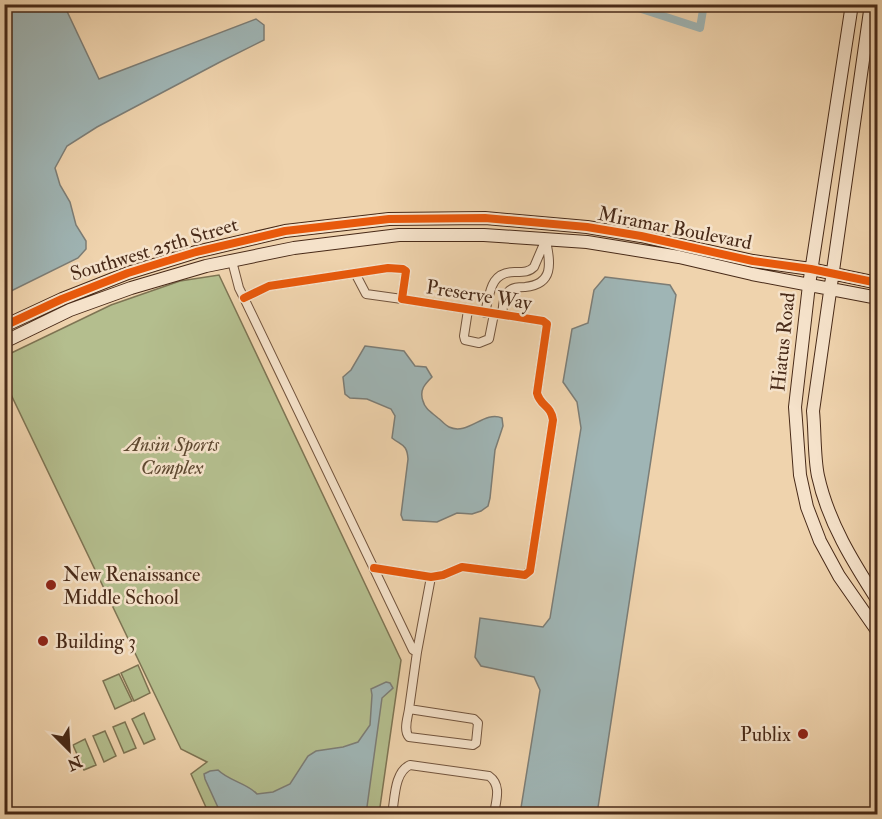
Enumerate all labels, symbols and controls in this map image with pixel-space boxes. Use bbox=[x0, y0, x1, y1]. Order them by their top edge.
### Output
street label: Miramar Boulevard bbox=[596, 201, 754, 255]
street label: Southwest 25th Street bbox=[67, 211, 241, 286]
street label: Preserve Way bbox=[424, 274, 535, 316]
street label: Hiatus Road bbox=[765, 291, 801, 393]
park label: Ansin Sports Complex bbox=[123, 432, 220, 480]
place label: New Renaissance Middle School bbox=[63, 562, 200, 610]
marker: New Renaissance Middle School bbox=[44, 578, 58, 592]
place label: Building 3 bbox=[55, 629, 136, 654]
marker: Building 3 bbox=[36, 634, 50, 648]
north arrow bbox=[39, 720, 99, 780]
place label: Publix bbox=[740, 722, 791, 747]
marker: Publix bbox=[796, 727, 810, 741]
text: N bbox=[63, 750, 86, 775]

